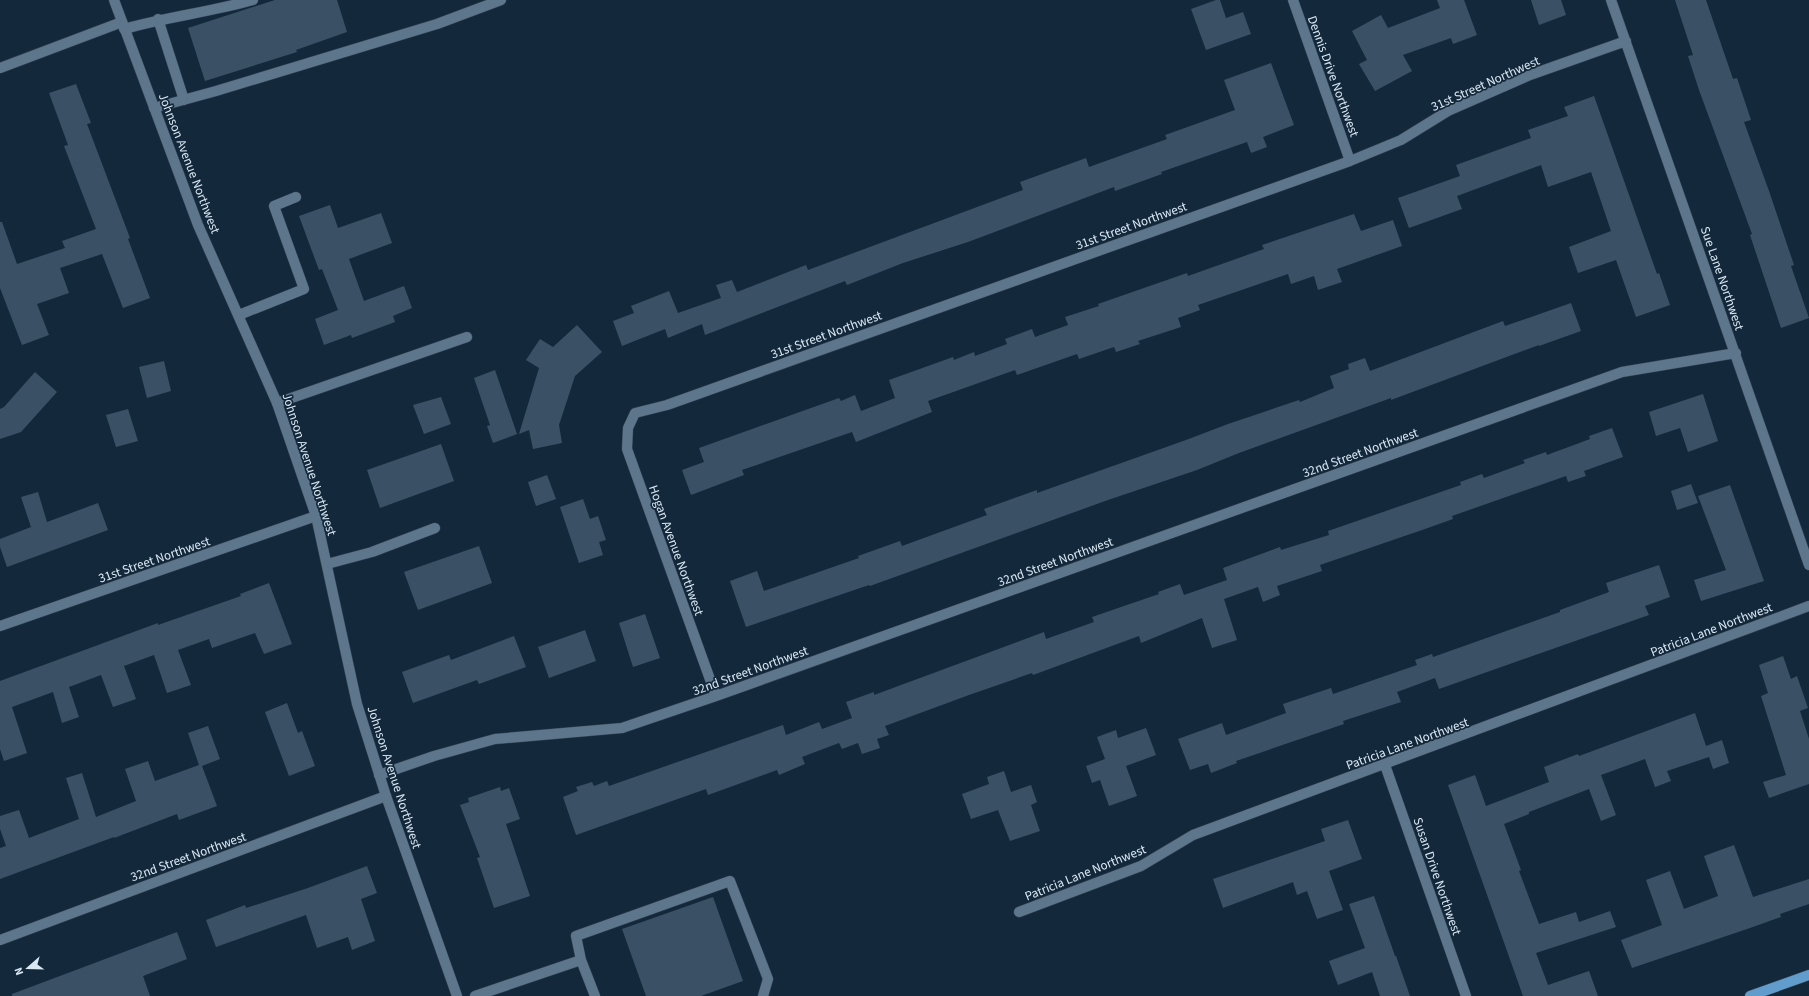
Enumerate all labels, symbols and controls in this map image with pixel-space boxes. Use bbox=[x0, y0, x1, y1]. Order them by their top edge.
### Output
street label: Dennis Drive Northwest bbox=[1303, 13, 1364, 140]
street label: 31st Street Northwest bbox=[1428, 52, 1543, 116]
street label: Johnson Avenue Northwest bbox=[154, 91, 224, 237]
street label: 31st Street Northwest bbox=[1073, 197, 1190, 254]
street label: Sue Lane Northwest bbox=[1696, 224, 1748, 333]
street label: 31st Street Northwest bbox=[768, 306, 885, 363]
street label: Johnson Avenue Northwest bbox=[277, 391, 341, 539]
street label: 32nd Street Northwest bbox=[1300, 423, 1421, 482]
street label: Hogan Avenue Northwest bbox=[644, 483, 708, 619]
street label: 31st Street Northwest bbox=[96, 532, 213, 588]
street label: 32nd Street Northwest bbox=[995, 532, 1116, 591]
street label: Patricia Lane Northwest bbox=[1648, 598, 1776, 662]
street label: 32nd Street Northwest bbox=[690, 641, 811, 700]
street label: Johnson Avenue Northwest bbox=[362, 704, 426, 852]
street label: Patricia Lane Northwest bbox=[1343, 713, 1472, 775]
street label: Susan Drive Northwest bbox=[1408, 815, 1466, 938]
street label: 32nd Street Northwest bbox=[128, 827, 249, 886]
street label: Patricia Lane Northwest bbox=[1022, 840, 1149, 906]
north arrow bbox=[8, 948, 48, 988]
text: N bbox=[11, 965, 27, 977]

